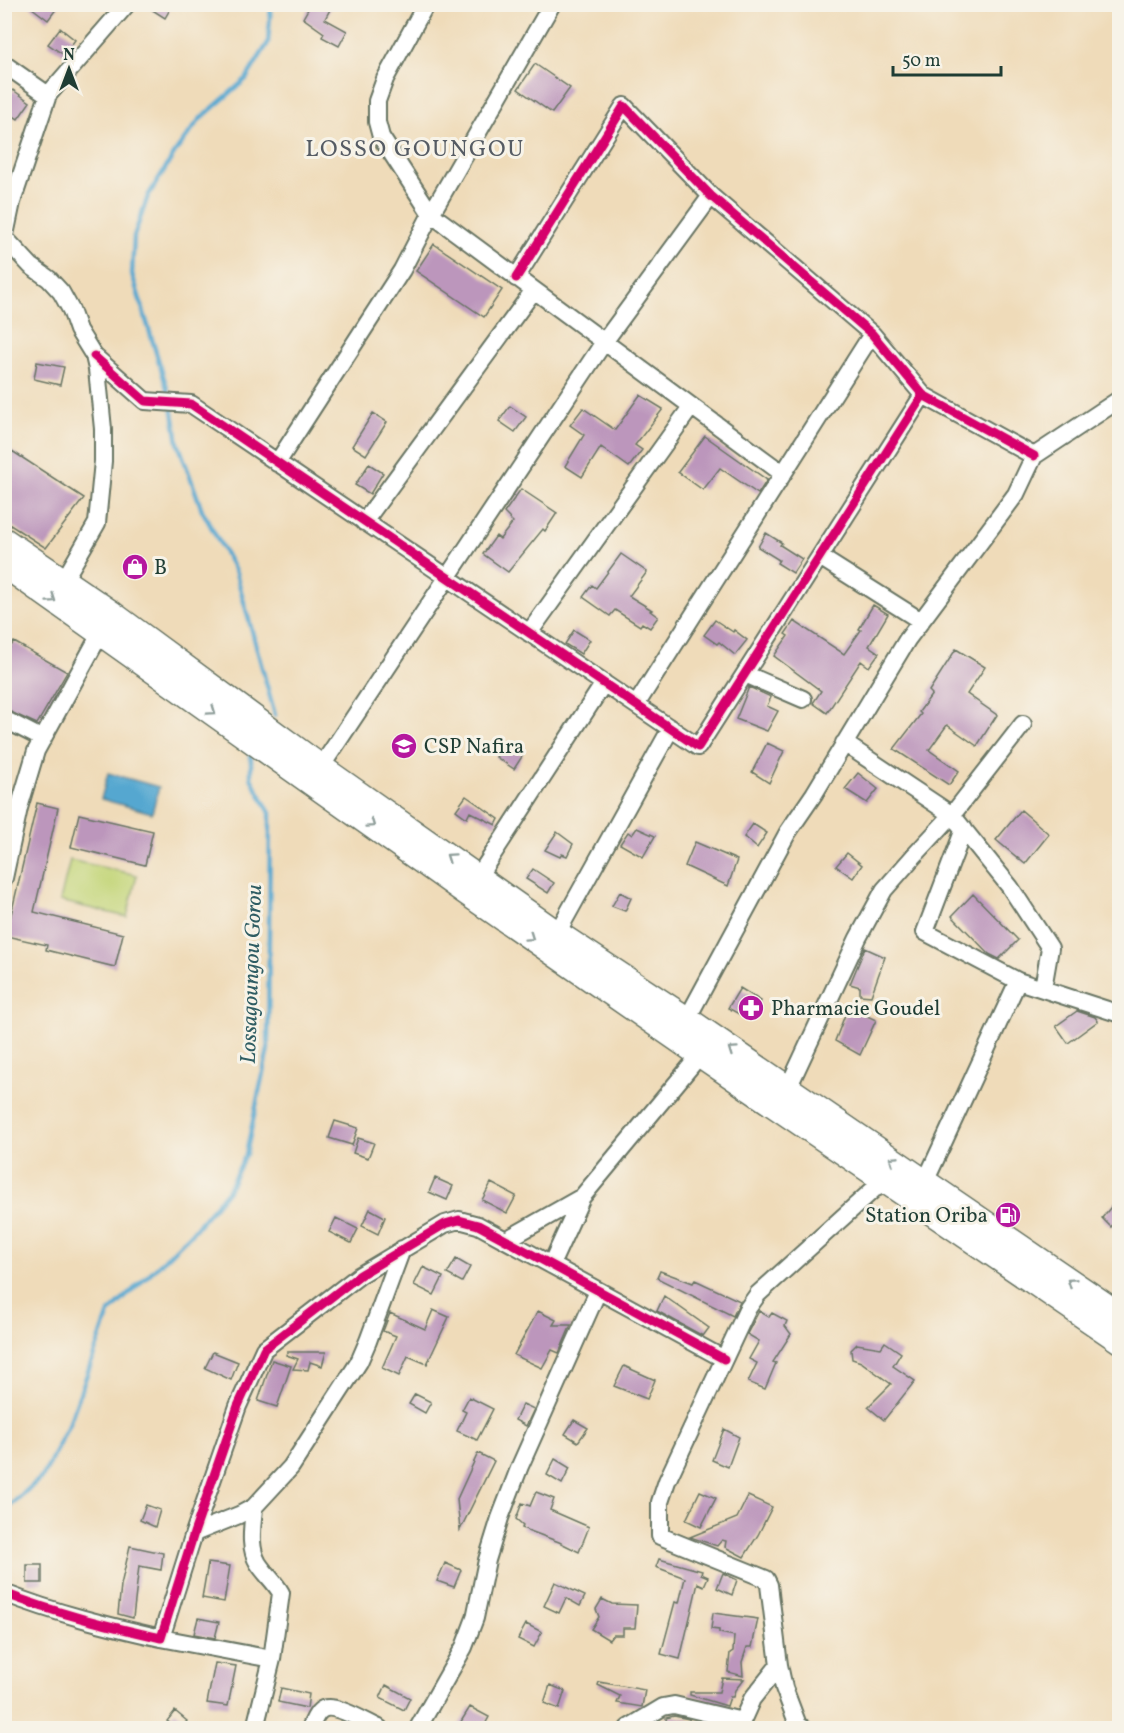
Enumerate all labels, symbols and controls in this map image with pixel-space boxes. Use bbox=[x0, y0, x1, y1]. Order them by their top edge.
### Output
north arrow bbox=[39, 39, 99, 99]
scale bar bbox=[893, 39, 1001, 77]
text: N bbox=[63, 45, 75, 67]
text: 50 m bbox=[902, 49, 941, 74]
district label: LOSSO GOUNGOU bbox=[305, 133, 525, 167]
shop icon: B bbox=[120, 552, 150, 582]
place label: B bbox=[154, 554, 167, 583]
one-way arrow bbox=[46, 592, 57, 603]
one-way arrow bbox=[205, 704, 216, 715]
school or university icon: CSP Nafira bbox=[389, 731, 419, 761]
place label: CSP Nafira bbox=[424, 733, 524, 762]
one-way arrow bbox=[364, 817, 375, 828]
one-way arrow bbox=[445, 853, 456, 864]
water label: Lossagoungou Gorou bbox=[234, 884, 271, 1064]
one-way arrow bbox=[523, 930, 534, 941]
pharmacy icon: Pharmacie Goudel bbox=[736, 993, 766, 1023]
place label: Pharmacie Goudel bbox=[771, 995, 940, 1024]
one-way arrow bbox=[728, 1046, 739, 1057]
one-way arrow bbox=[888, 1156, 899, 1167]
fuel station icon: Station Oriba bbox=[993, 1200, 1023, 1230]
place label: Station Oriba bbox=[865, 1202, 988, 1231]
one-way arrow bbox=[1067, 1278, 1078, 1289]

